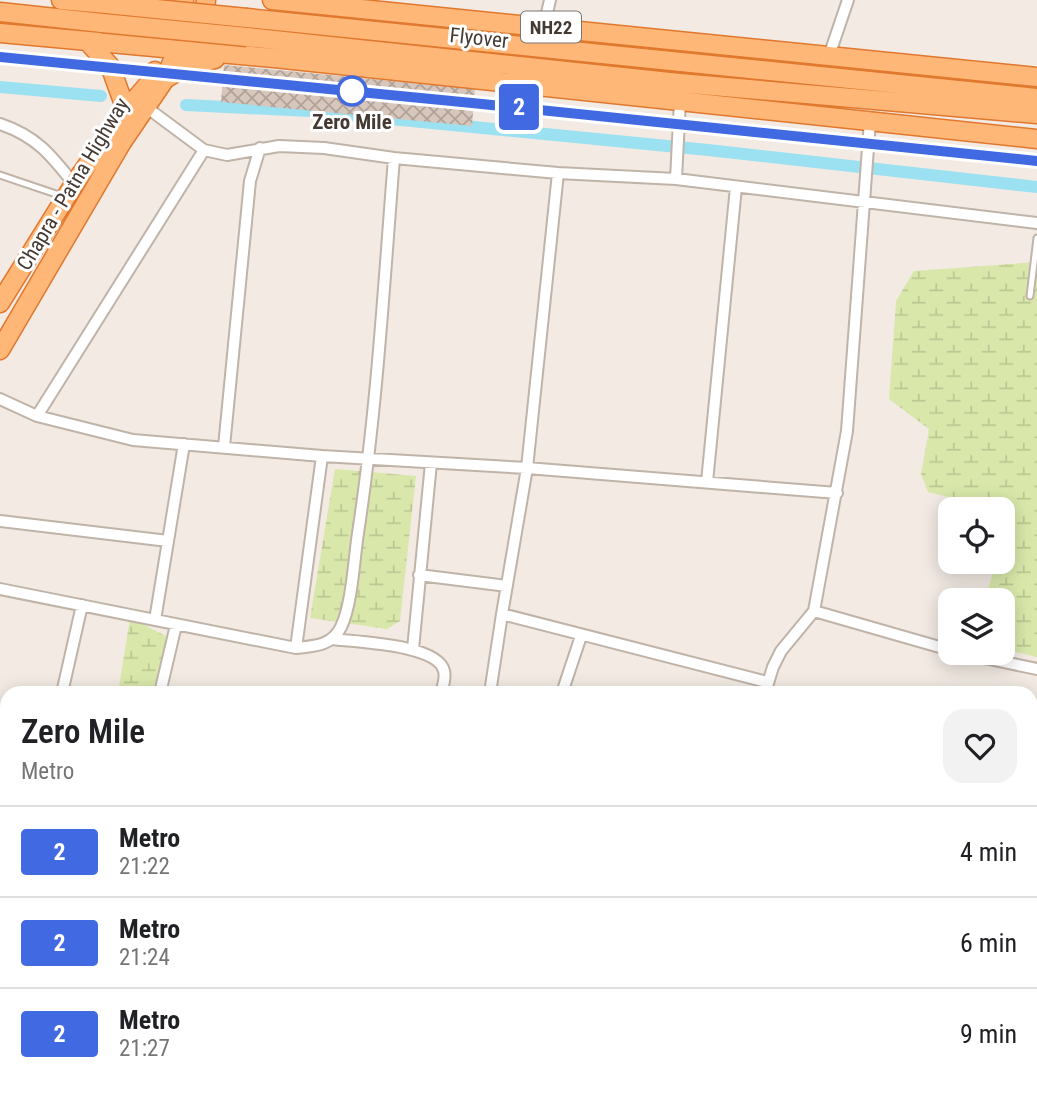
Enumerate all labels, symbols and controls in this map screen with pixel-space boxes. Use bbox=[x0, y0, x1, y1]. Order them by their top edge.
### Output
road number: NH22 bbox=[521, 12, 581, 42]
street label: Flyover bbox=[448, 23, 510, 53]
marker: Zero Mile bbox=[337, 76, 367, 106]
line badge: 2 bbox=[496, 84, 542, 130]
street label: Chapra - Patna Highway bbox=[12, 93, 134, 275]
text: 2 bbox=[513, 93, 525, 121]
place label: Zero Mile bbox=[312, 110, 392, 134]
map controls bbox=[938, 497, 1015, 665]
button: locate bbox=[938, 497, 1015, 574]
button: layers bbox=[938, 588, 1015, 665]
button: heart bbox=[943, 709, 1017, 783]
text: Zero Mile bbox=[21, 712, 145, 751]
text: Metro bbox=[21, 758, 74, 785]
text: Metro bbox=[119, 823, 180, 853]
text: 4 min bbox=[960, 837, 1017, 867]
text: 2 bbox=[53, 838, 66, 866]
text: 21:22 bbox=[119, 853, 170, 880]
text: Metro bbox=[119, 914, 180, 944]
text: 6 min bbox=[960, 928, 1017, 958]
text: 2 bbox=[53, 929, 66, 957]
text: 21:24 bbox=[119, 944, 170, 971]
text: Metro bbox=[119, 1005, 180, 1035]
text: 9 min bbox=[960, 1019, 1017, 1049]
text: 2 bbox=[53, 1020, 66, 1048]
text: 21:27 bbox=[119, 1035, 170, 1062]

